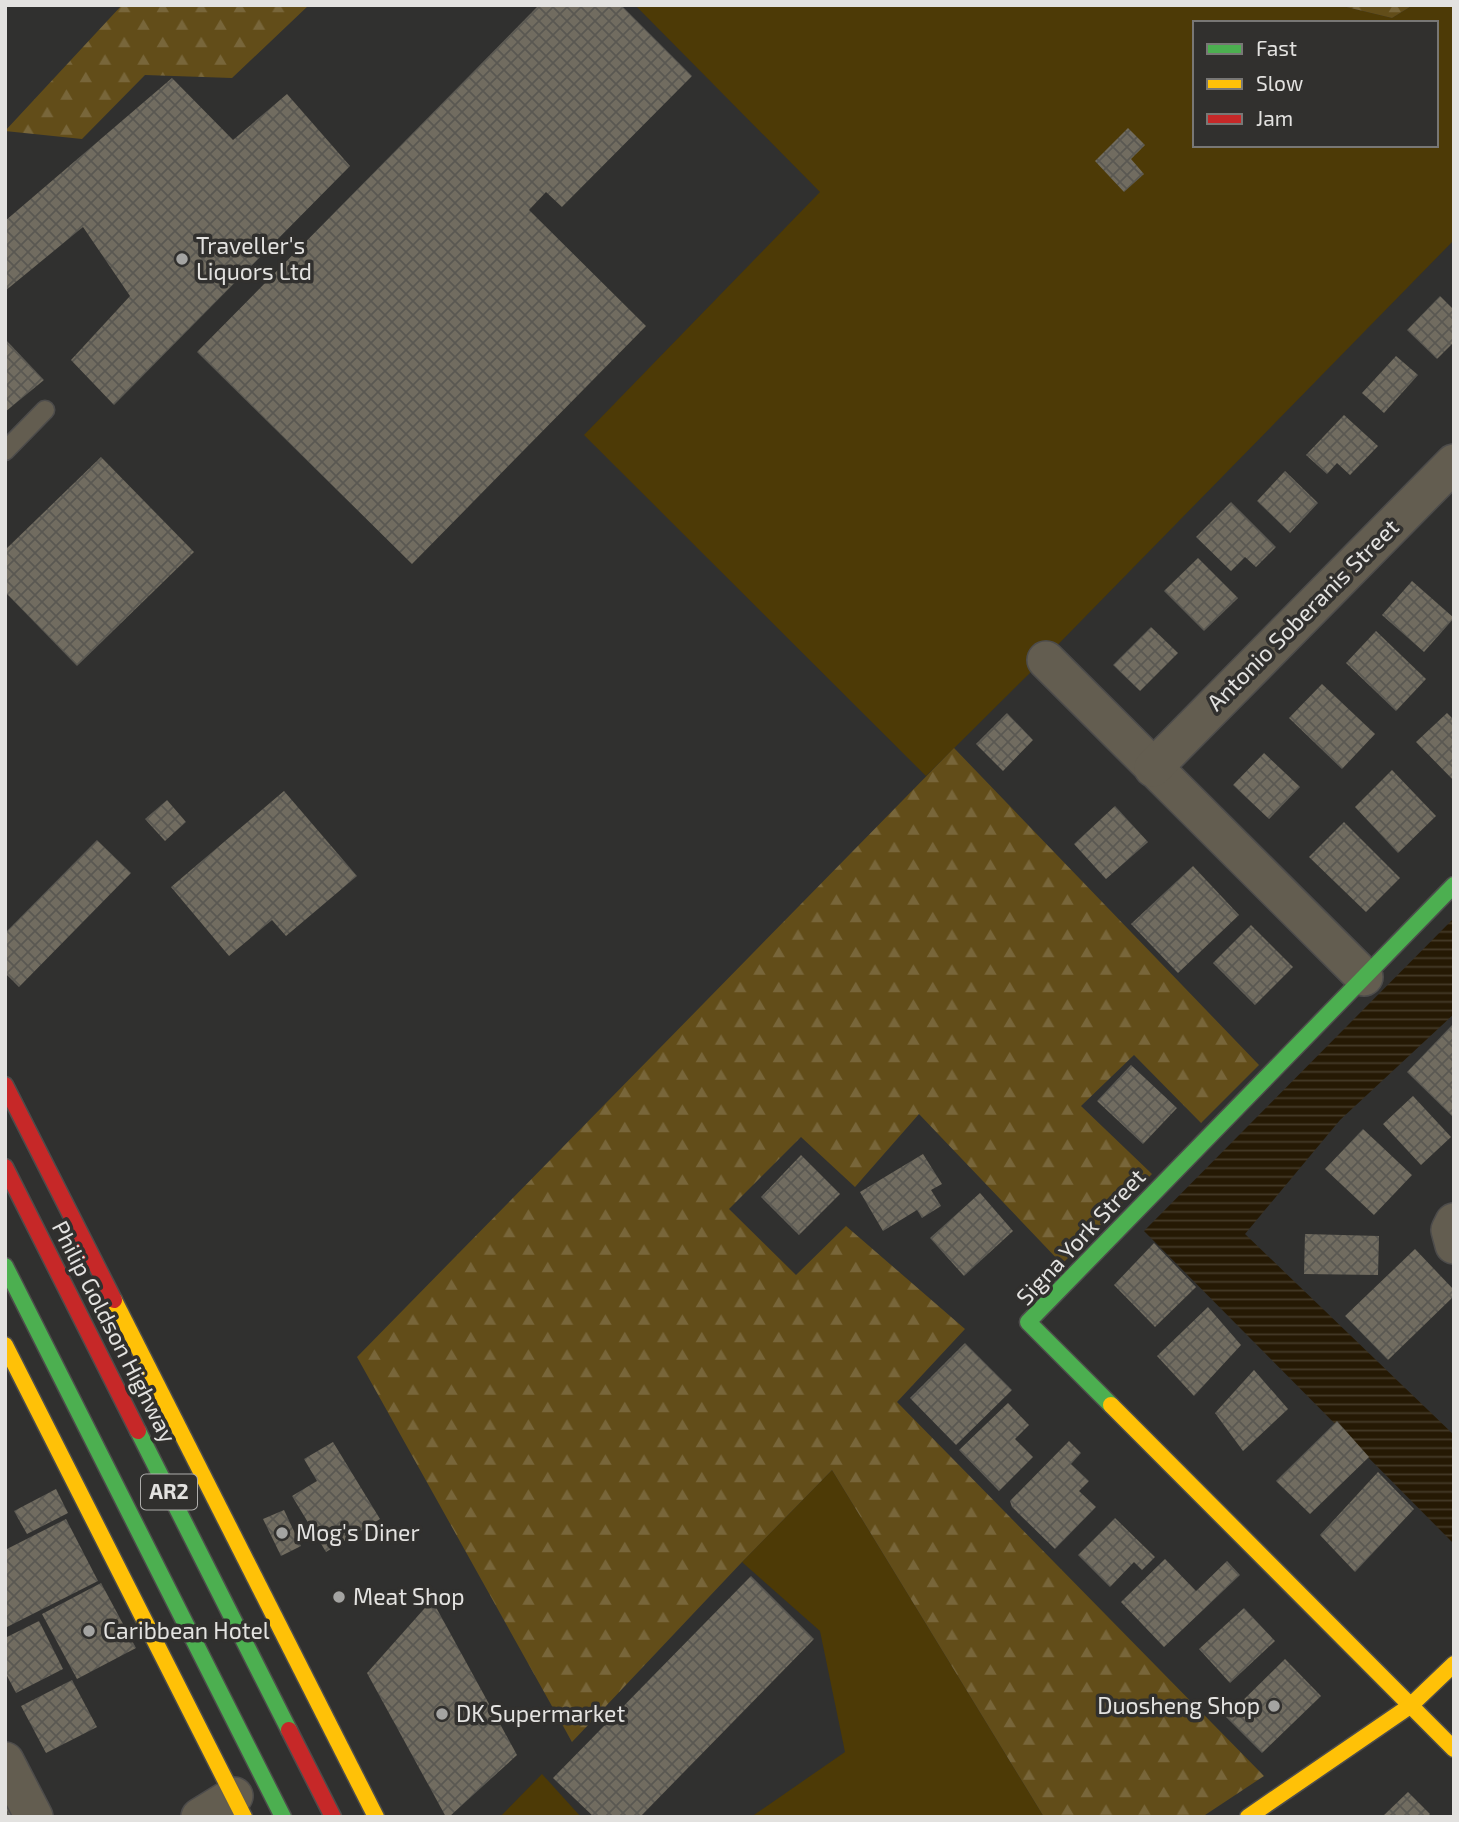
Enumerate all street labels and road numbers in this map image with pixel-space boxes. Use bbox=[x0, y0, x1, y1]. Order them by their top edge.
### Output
street label: Antonio Soberanis Street bbox=[1201, 512, 1404, 716]
street label: Signa York Street bbox=[1010, 1162, 1151, 1310]
street label: Philip Goldson Highway bbox=[47, 1216, 183, 1447]
road number: AR2 bbox=[141, 1474, 197, 1510]

